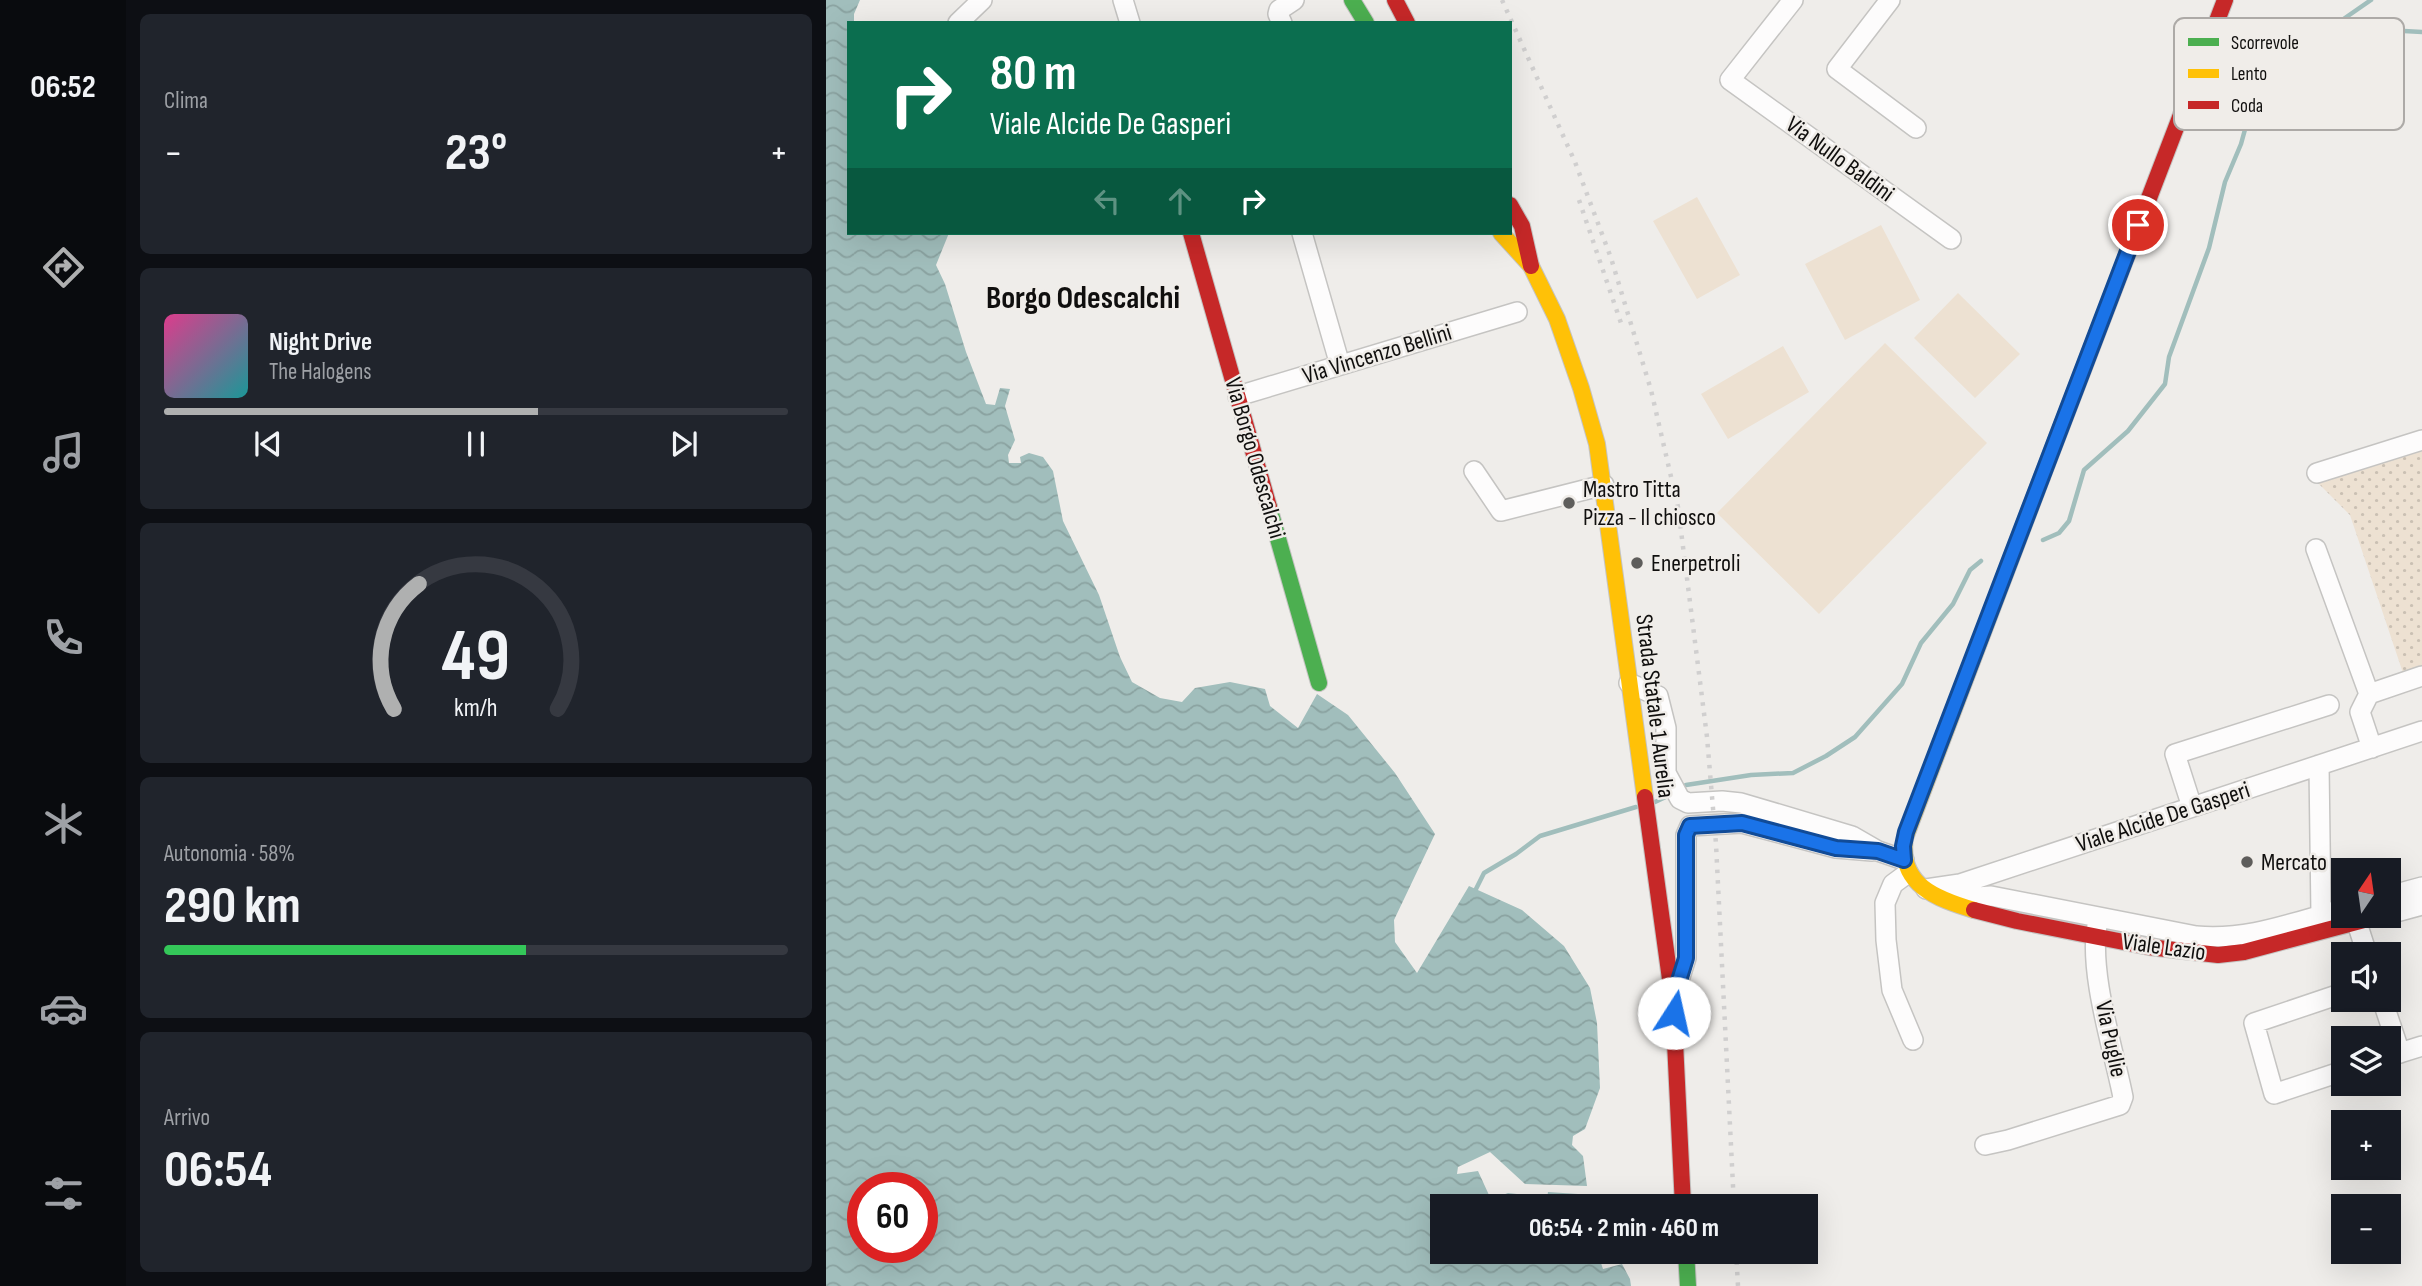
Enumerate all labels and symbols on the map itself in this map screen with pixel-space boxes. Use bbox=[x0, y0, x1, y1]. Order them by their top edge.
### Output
legend bbox=[2174, 18, 2404, 130]
text: Scorrevole bbox=[2231, 32, 2299, 55]
text: Lento bbox=[2231, 63, 2267, 86]
text: Coda bbox=[2231, 95, 2263, 118]
street label: Via Nullo Baldini bbox=[1780, 110, 1900, 208]
pin bbox=[2108, 195, 2168, 255]
district label: Borgo Odescalchi bbox=[986, 279, 1180, 318]
street label: Via Vincenzo Bellini bbox=[1299, 318, 1455, 390]
street label: Via Borgo Odescalchi bbox=[1218, 374, 1292, 542]
place label: Mastro Titta Pizza - Il chiosco bbox=[1583, 475, 1716, 532]
marker: Mastro Titta Pizza - Il chiosco bbox=[1561, 495, 1577, 511]
place label: Enerpetroli bbox=[1651, 549, 1740, 578]
marker: Enerpetroli bbox=[1629, 555, 1645, 571]
street label: Strada Statale 1 Aurelia bbox=[1629, 613, 1681, 799]
street label: Viale Alcide De Gasperi bbox=[2072, 775, 2254, 859]
place label: Mercato bbox=[2261, 848, 2327, 877]
marker: Mercato bbox=[2239, 854, 2255, 870]
north arrow bbox=[2331, 858, 2401, 928]
street label: Viale Lazio bbox=[2121, 927, 2207, 967]
position arrow bbox=[1637, 976, 1711, 1050]
street label: Via Puglie bbox=[2089, 998, 2133, 1080]
speed limit sign: 60 bbox=[847, 1172, 938, 1263]

